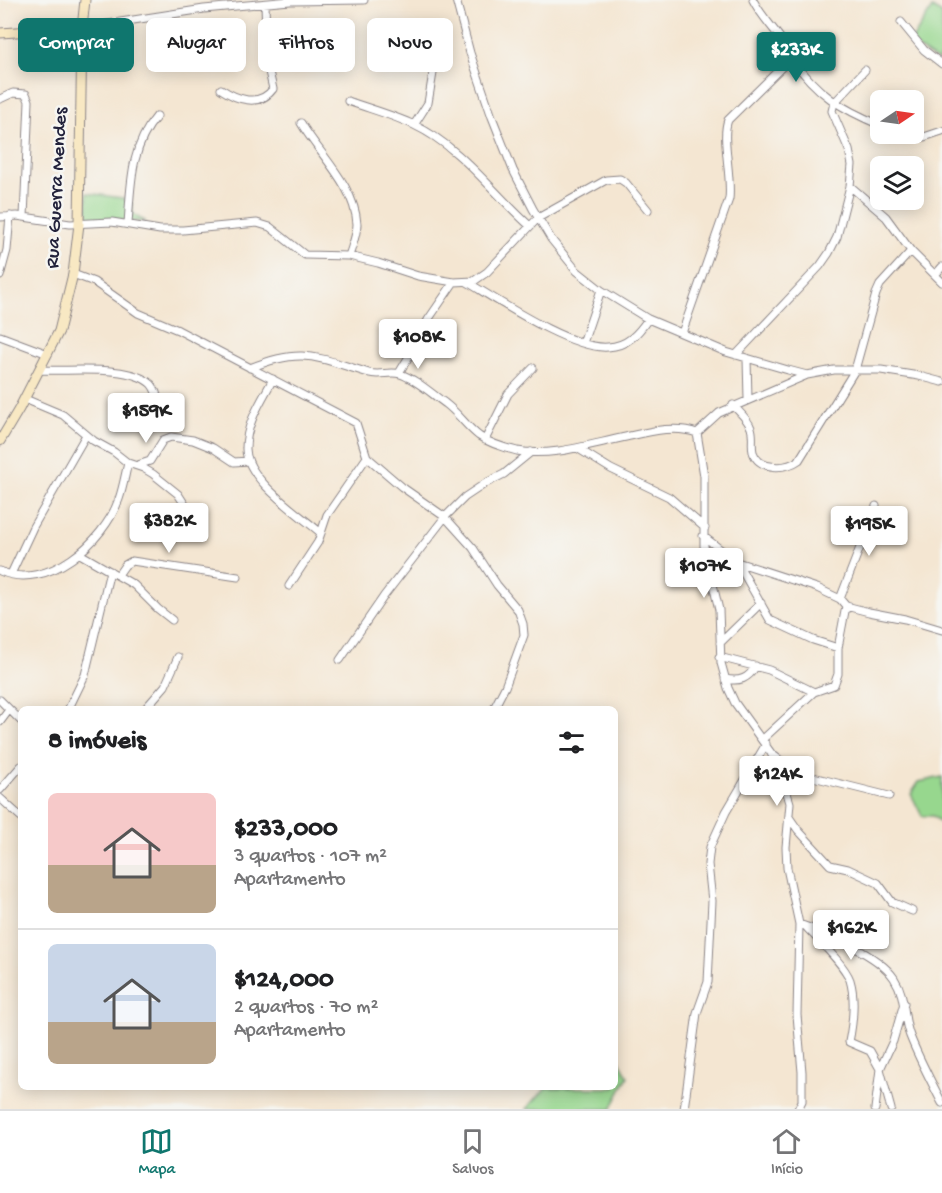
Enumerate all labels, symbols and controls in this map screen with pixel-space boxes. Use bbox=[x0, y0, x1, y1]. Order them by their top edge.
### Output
chip: Comprar bbox=[18, 18, 134, 72]
chip: Alugar bbox=[146, 18, 246, 72]
chip: Filtros bbox=[258, 18, 355, 72]
chip: Novo bbox=[367, 18, 453, 72]
pin: $233K bbox=[754, 32, 838, 83]
text: $233K bbox=[771, 40, 821, 63]
north arrow bbox=[870, 90, 924, 144]
map controls bbox=[870, 90, 924, 210]
street label: Rua Guerra Mendes bbox=[42, 106, 74, 269]
button: layers bbox=[870, 156, 924, 210]
pin: $108K bbox=[376, 319, 460, 370]
text: $108K bbox=[393, 327, 443, 350]
pin: $159K bbox=[104, 393, 188, 444]
text: $159K bbox=[122, 401, 170, 424]
pin: $382K bbox=[127, 503, 211, 554]
pin: $195K bbox=[827, 506, 911, 557]
text: $382K bbox=[143, 511, 195, 534]
text: $195K bbox=[845, 514, 893, 537]
pin: $107K bbox=[662, 548, 746, 599]
text: $107K bbox=[679, 556, 729, 579]
icon: filters bbox=[555, 726, 588, 759]
text: 8 imóveis bbox=[48, 727, 146, 758]
pin: $124K bbox=[735, 756, 819, 807]
text: $124K bbox=[753, 764, 801, 787]
text: $233,000 bbox=[234, 815, 338, 846]
icon: home bbox=[96, 817, 168, 889]
text: 3 quartos · 107 m² bbox=[234, 846, 387, 869]
text: Apartamento bbox=[234, 869, 346, 892]
pin: $162K bbox=[809, 910, 893, 961]
text: $162K bbox=[827, 918, 875, 941]
text: $124,000 bbox=[234, 966, 334, 997]
icon: home bbox=[96, 968, 168, 1040]
text: 2 quartos · 70 m² bbox=[234, 997, 378, 1020]
text: Apartamento bbox=[234, 1020, 346, 1043]
tab: Mapa bbox=[139, 1125, 175, 1180]
tab: Salvos bbox=[452, 1125, 493, 1180]
tab: Início bbox=[770, 1125, 803, 1180]

